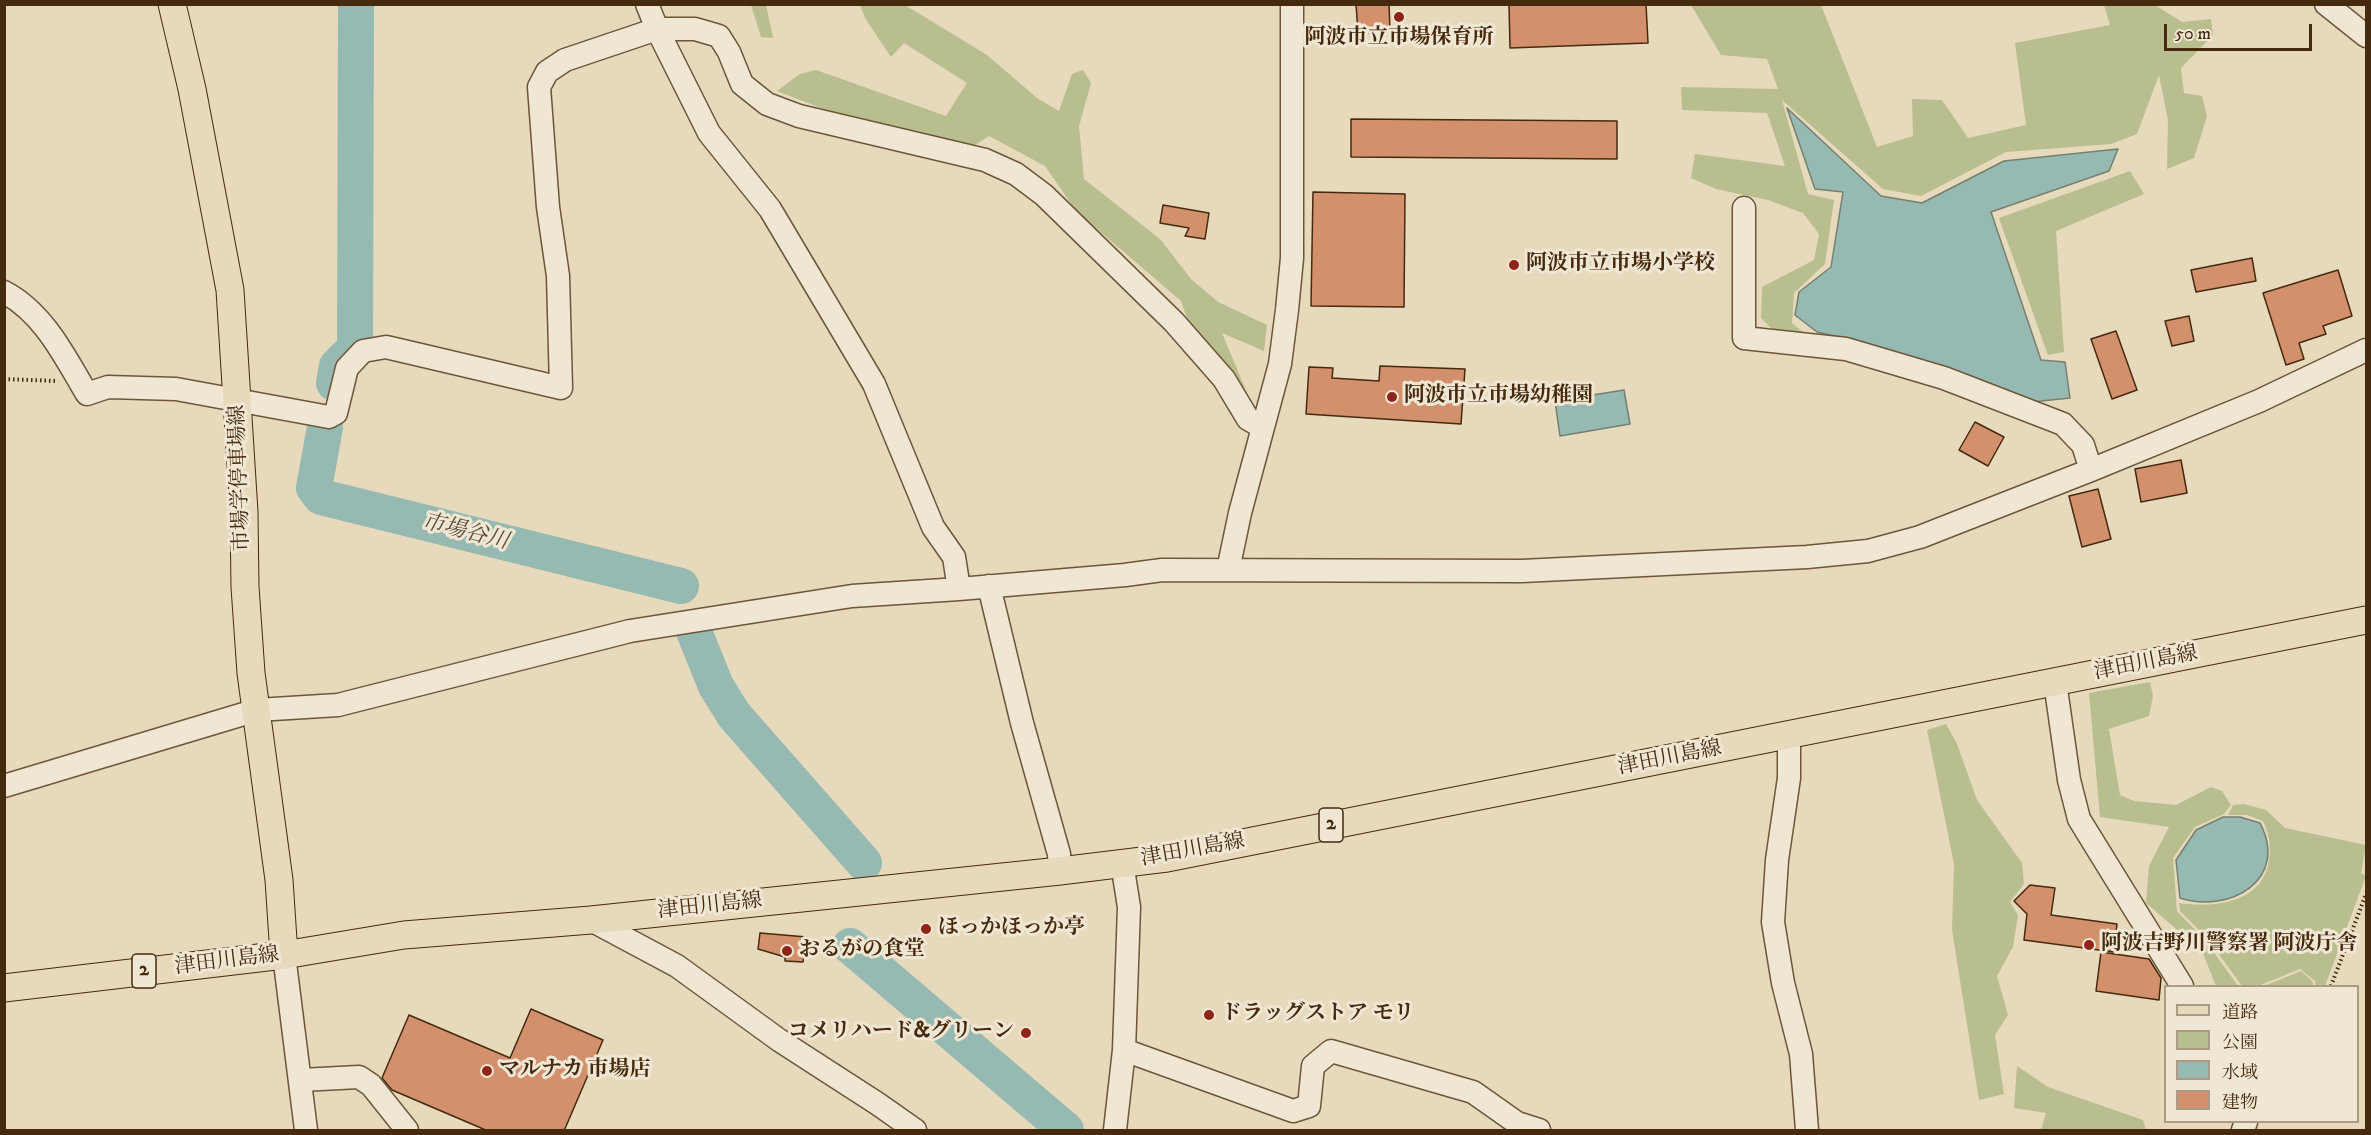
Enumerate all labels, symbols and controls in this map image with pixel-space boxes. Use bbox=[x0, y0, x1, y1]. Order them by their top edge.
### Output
marker: 阿波市立市場保育所 bbox=[1392, 10, 1406, 24]
scale bar bbox=[2167, 12, 2316, 50]
text: 50 m bbox=[2175, 23, 2211, 45]
place label: 阿波市立市場保育所 bbox=[1305, 26, 1493, 52]
place label: 阿波市立市場小学校 bbox=[1526, 252, 1715, 278]
marker: 阿波市立市場小学校 bbox=[1507, 258, 1521, 272]
place label: 阿波市立市場幼稚園 bbox=[1404, 384, 1593, 410]
marker: 阿波市立市場幼稚園 bbox=[1385, 390, 1399, 404]
street label: 市場学停車場線 bbox=[226, 404, 256, 552]
water label: 市場谷川 bbox=[419, 510, 511, 556]
street label: 津田川島線 bbox=[2092, 642, 2200, 686]
street label: 津田川島線 bbox=[1616, 737, 1724, 781]
road number: 2 bbox=[1319, 808, 1343, 842]
street label: 津田川島線 bbox=[1139, 829, 1247, 873]
street label: 津田川島線 bbox=[656, 889, 764, 925]
place label: ほっかほっか亭 bbox=[938, 916, 1085, 942]
marker: ほっかほっか亭 bbox=[919, 922, 933, 936]
place label: 阿波吉野川警察署 阿波庁舎 bbox=[2101, 932, 2358, 958]
place label: おるがの食堂 bbox=[799, 938, 925, 964]
marker: 阿波吉野川警察署 阿波庁舎 bbox=[2082, 938, 2096, 952]
street label: 津田川島線 bbox=[173, 943, 281, 981]
marker: おるがの食堂 bbox=[780, 944, 794, 958]
road number: 2 bbox=[132, 954, 156, 988]
legend bbox=[2164, 985, 2359, 1123]
place label: ドラッグストア モリ bbox=[1221, 1002, 1415, 1028]
text: 道路 bbox=[2222, 1002, 2258, 1024]
marker: ドラッグストア モリ bbox=[1202, 1008, 1216, 1022]
place label: コメリハード&グリーン bbox=[788, 1020, 1014, 1046]
marker: コメリハード&グリーン bbox=[1019, 1026, 1033, 1040]
text: 公園 bbox=[2222, 1032, 2258, 1054]
place label: マルナカ 市場店 bbox=[499, 1058, 651, 1084]
text: 水域 bbox=[2222, 1062, 2258, 1084]
marker: マルナカ 市場店 bbox=[480, 1064, 494, 1078]
text: 建物 bbox=[2222, 1092, 2258, 1114]

